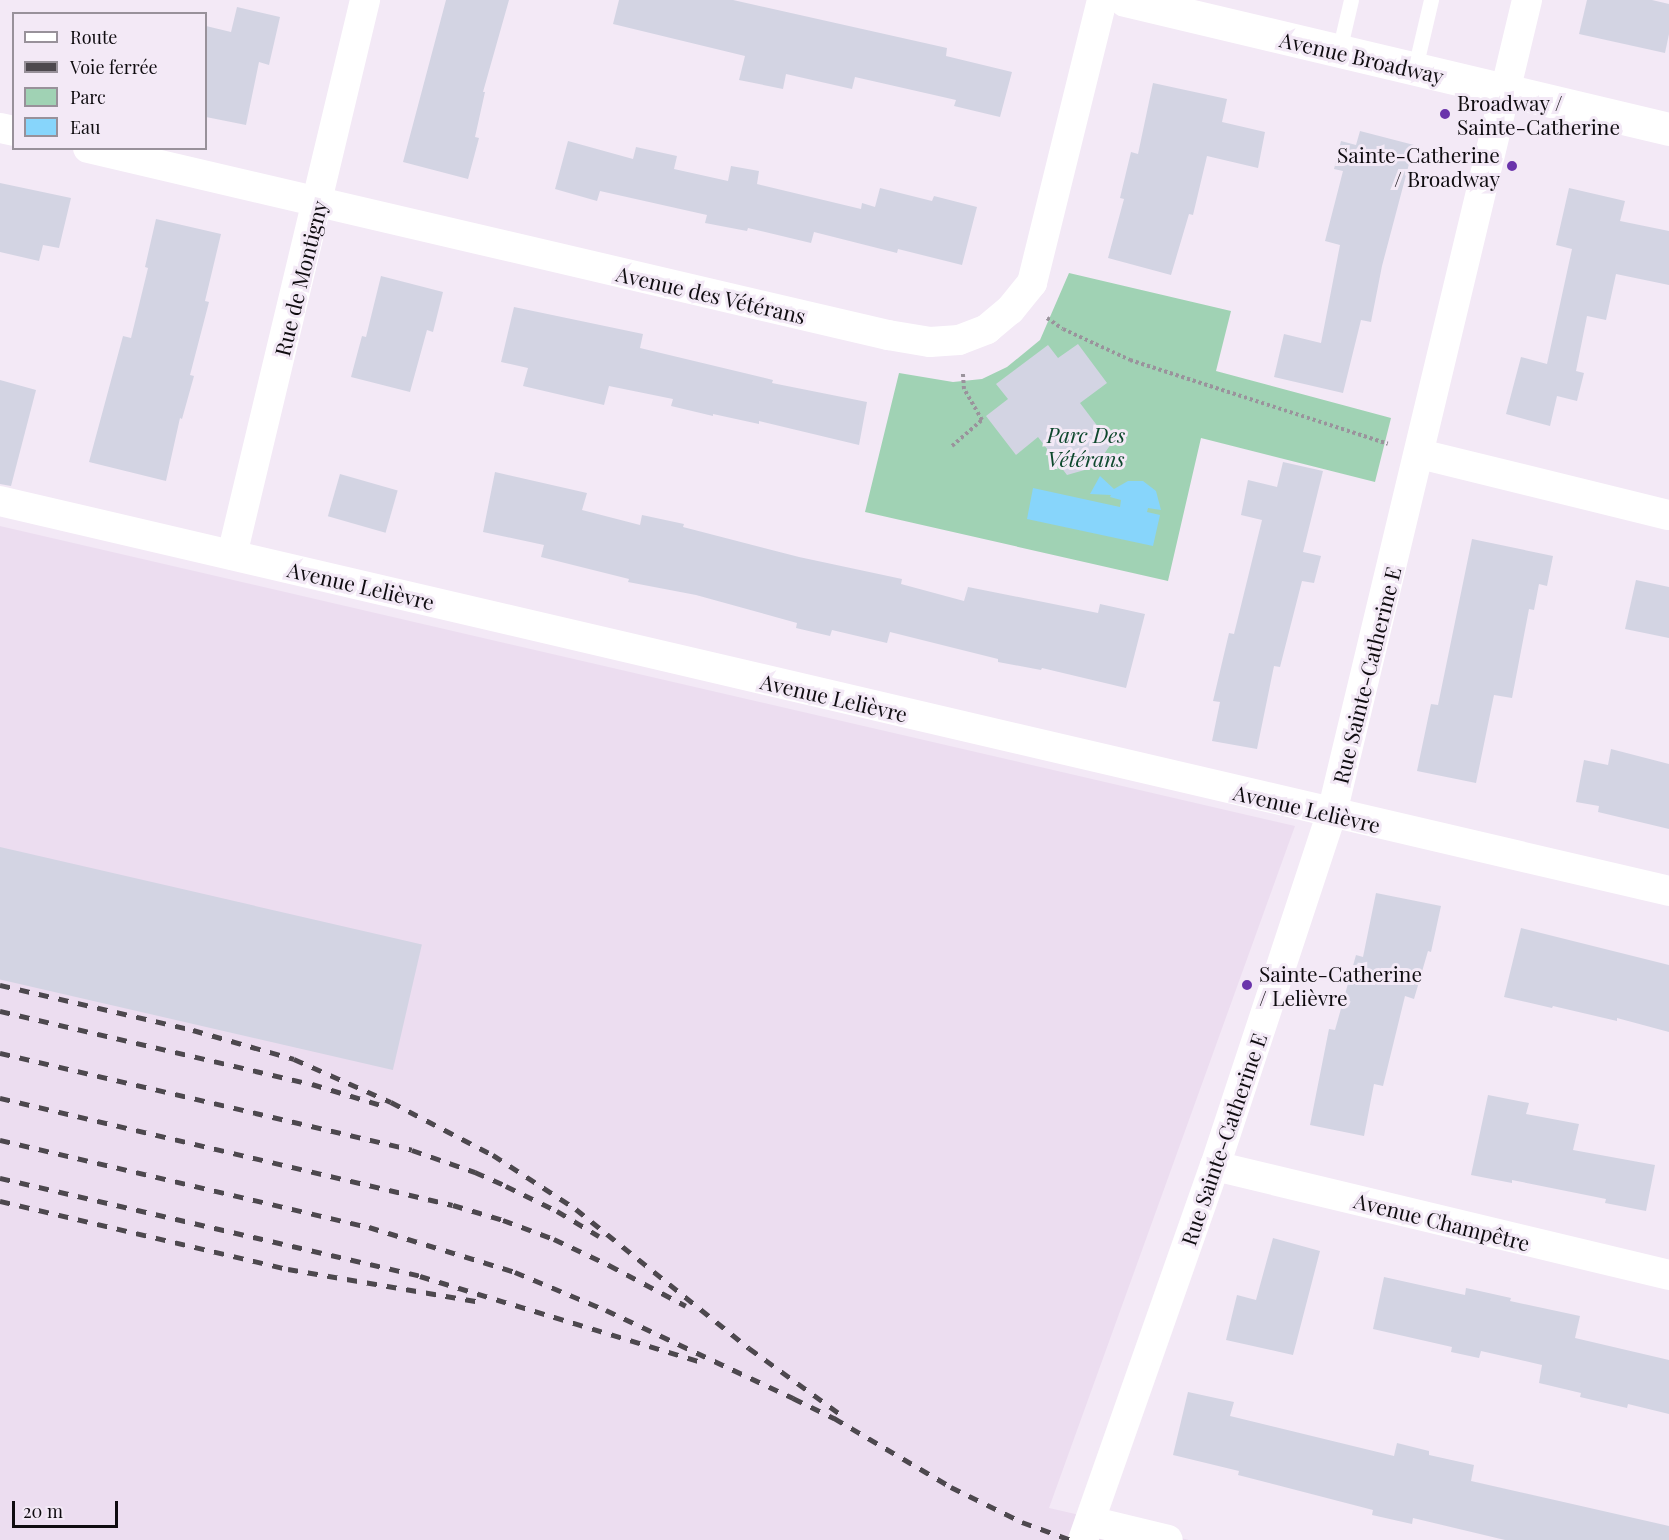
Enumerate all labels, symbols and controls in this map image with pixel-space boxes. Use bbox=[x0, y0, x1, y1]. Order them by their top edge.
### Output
legend bbox=[12, 12, 207, 150]
text: Route bbox=[70, 25, 117, 49]
street label: Avenue Broadway bbox=[1278, 26, 1446, 88]
text: Voie ferrée bbox=[70, 55, 158, 79]
text: Parc bbox=[70, 85, 106, 109]
place label: Broadway / Sainte-Catherine bbox=[1457, 89, 1620, 139]
marker: Broadway / Sainte-Catherine bbox=[1438, 107, 1452, 121]
text: Eau bbox=[70, 115, 100, 139]
place label: Sainte-Catherine / Broadway bbox=[1337, 141, 1500, 191]
marker: Sainte-Catherine / Broadway bbox=[1505, 159, 1519, 173]
street label: Rue de Montigny bbox=[269, 198, 331, 358]
street label: Avenue des Vétérans bbox=[613, 260, 809, 328]
park label: Parc Des Vétérans bbox=[1047, 421, 1125, 471]
street label: Avenue Lelièvre bbox=[285, 556, 437, 614]
street label: Rue Sainte-Catherine E bbox=[1327, 564, 1405, 786]
street label: Avenue Lelièvre bbox=[758, 668, 910, 726]
street label: Avenue Lelièvre bbox=[1231, 779, 1383, 837]
place label: Sainte-Catherine / Lelièvre bbox=[1259, 960, 1422, 1010]
marker: Sainte-Catherine / Lelièvre bbox=[1240, 978, 1254, 992]
street label: Rue Sainte-Catherine E bbox=[1175, 1030, 1271, 1248]
street label: Avenue Champêtre bbox=[1352, 1187, 1532, 1255]
scale bar bbox=[15, 1489, 122, 1527]
text: 20 m bbox=[23, 1499, 63, 1523]

